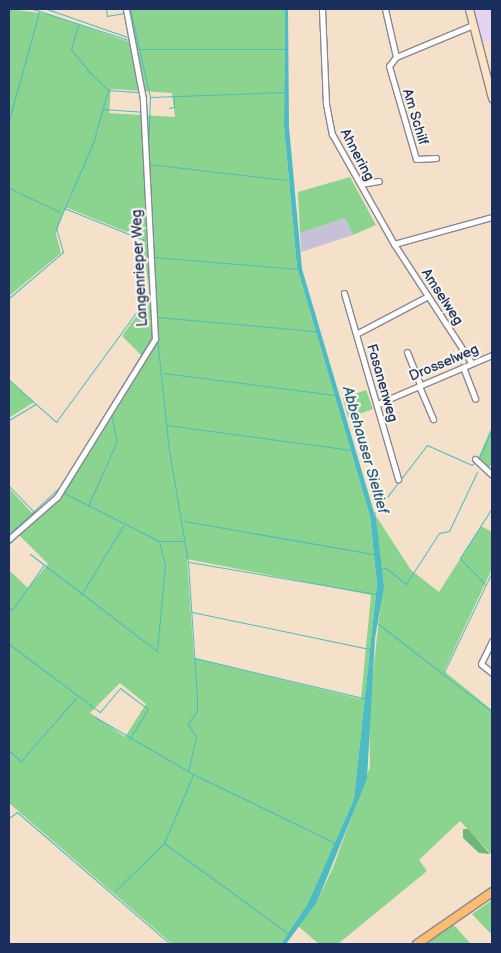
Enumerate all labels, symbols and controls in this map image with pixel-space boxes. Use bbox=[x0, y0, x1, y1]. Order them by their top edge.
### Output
street label: Am Schilf bbox=[398, 87, 432, 147]
street label: Ahnering bbox=[336, 126, 378, 184]
street label: Langenrieper Weg bbox=[129, 209, 151, 327]
street label: Amselweg bbox=[417, 266, 467, 328]
street label: Drosselweg bbox=[407, 341, 481, 385]
street label: Fasanenweg bbox=[363, 342, 401, 424]
water label: Abbehauser Sieltief bbox=[338, 384, 392, 516]

